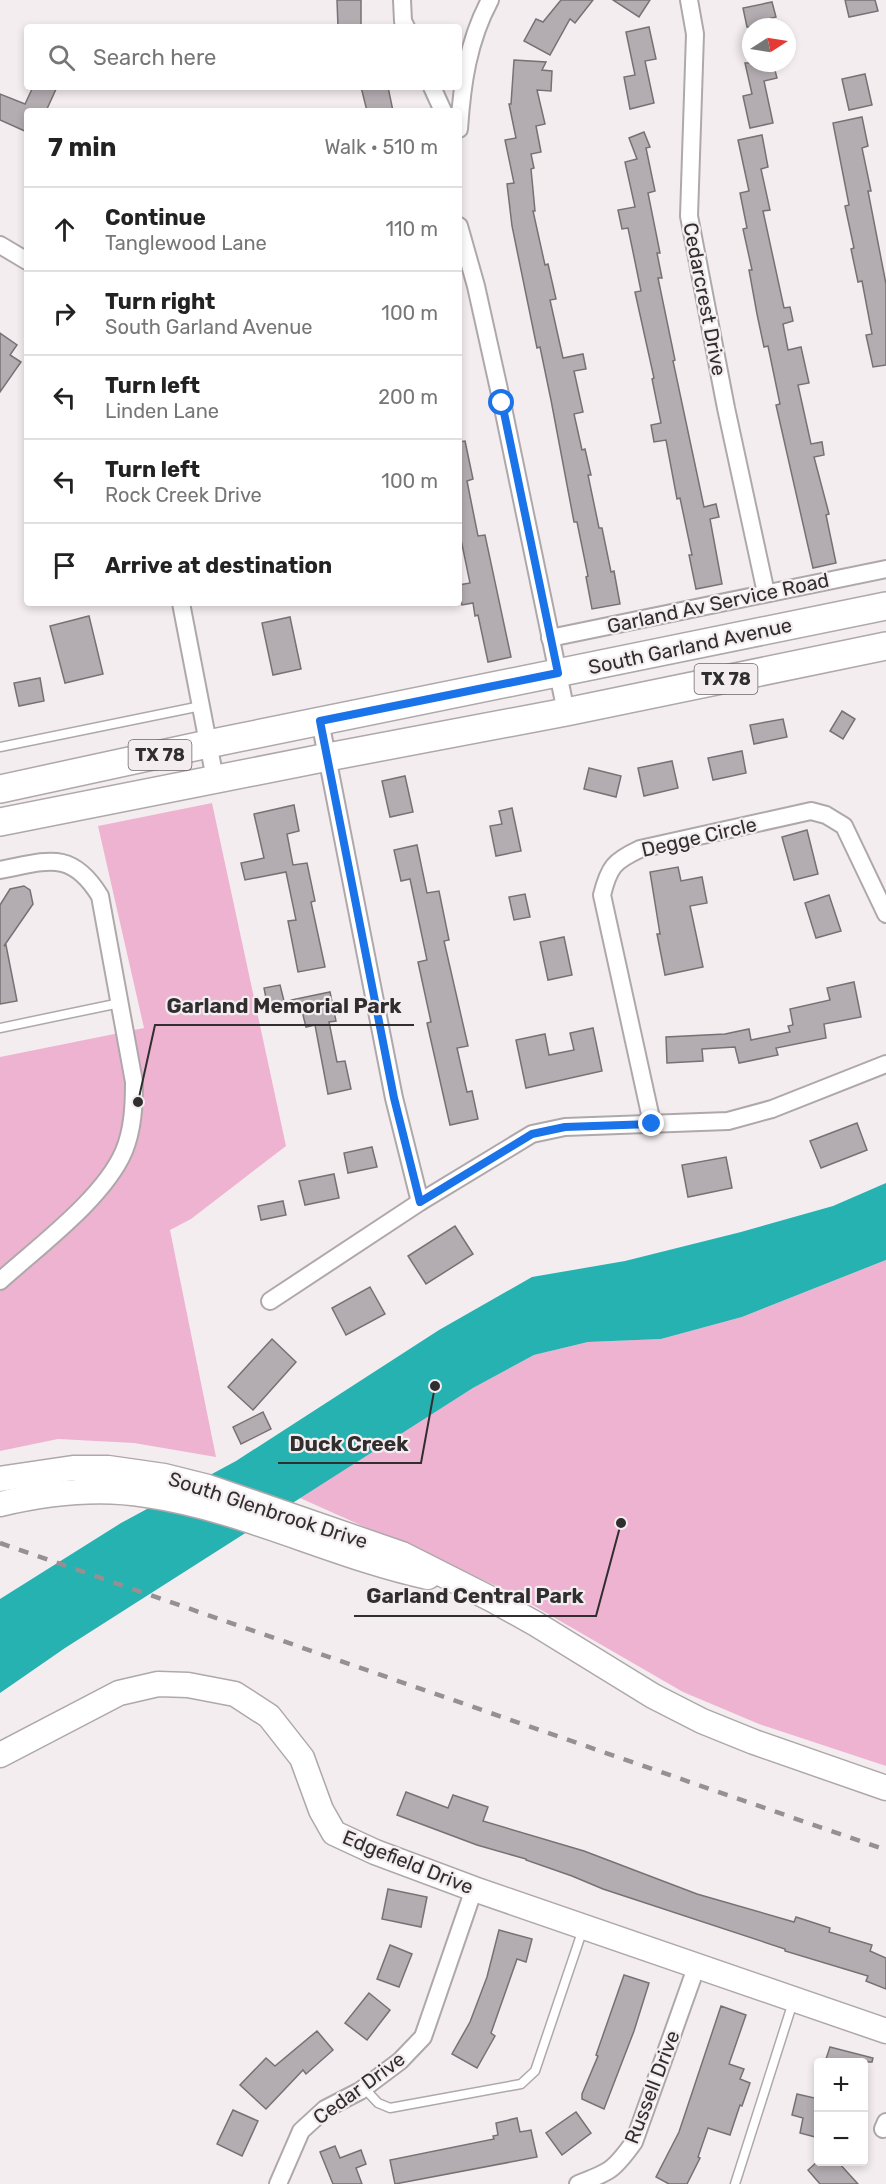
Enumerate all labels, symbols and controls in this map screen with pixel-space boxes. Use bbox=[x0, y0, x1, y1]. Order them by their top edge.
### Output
north arrow bbox=[742, 18, 796, 72]
search box bbox=[24, 24, 462, 90]
icon: search bbox=[45, 41, 78, 74]
text: Search here bbox=[93, 44, 216, 71]
text: 7 min bbox=[48, 132, 116, 163]
text: Walk · 510 m bbox=[324, 135, 438, 159]
text: Continue bbox=[105, 204, 206, 231]
icon: ahead bbox=[48, 213, 81, 246]
text: 110 m bbox=[386, 217, 438, 241]
street label: Cedarcrest Drive bbox=[678, 220, 732, 378]
text: Tanglewood Lane bbox=[105, 231, 267, 255]
text: Turn right bbox=[105, 288, 215, 315]
icon: right bbox=[48, 297, 81, 330]
text: 100 m bbox=[381, 301, 438, 325]
text: South Garland Avenue bbox=[105, 315, 312, 339]
text: Turn left bbox=[105, 372, 200, 399]
icon: left bbox=[48, 381, 81, 414]
text: 200 m bbox=[378, 385, 438, 409]
route start bbox=[488, 389, 514, 415]
text: Linden Lane bbox=[105, 399, 219, 423]
text: Turn left bbox=[105, 456, 200, 483]
icon: left bbox=[48, 465, 81, 498]
text: 100 m bbox=[381, 469, 438, 493]
text: Rock Creek Drive bbox=[105, 483, 262, 507]
icon: arrive bbox=[48, 549, 81, 582]
text: Arrive at destination bbox=[105, 552, 332, 579]
street label: Garland Av Service Road bbox=[605, 568, 831, 638]
street label: South Garland Avenue bbox=[586, 613, 794, 679]
road number: TX 78 bbox=[694, 664, 758, 694]
road number: TX 78 bbox=[128, 740, 192, 770]
street label: Degge Circle bbox=[639, 812, 759, 862]
callout: Garland Memorial Park bbox=[155, 986, 414, 1025]
text: Garland Memorial Park bbox=[166, 993, 402, 1018]
route end bbox=[638, 1110, 664, 1136]
callout: Duck Creek bbox=[278, 1424, 421, 1463]
text: Duck Creek bbox=[290, 1431, 409, 1456]
street label: South Glenbrook Drive bbox=[165, 1466, 371, 1554]
callout: Garland Central Park bbox=[354, 1577, 596, 1616]
text: Garland Central Park bbox=[366, 1583, 584, 1608]
street label: Edgefield Drive bbox=[339, 1825, 477, 1899]
street label: Russell Drive bbox=[619, 2027, 685, 2147]
street label: Cedar Drive bbox=[308, 2047, 410, 2129]
map controls bbox=[814, 2058, 868, 2166]
button: + bbox=[814, 2058, 868, 2112]
button: − bbox=[814, 2112, 868, 2166]

